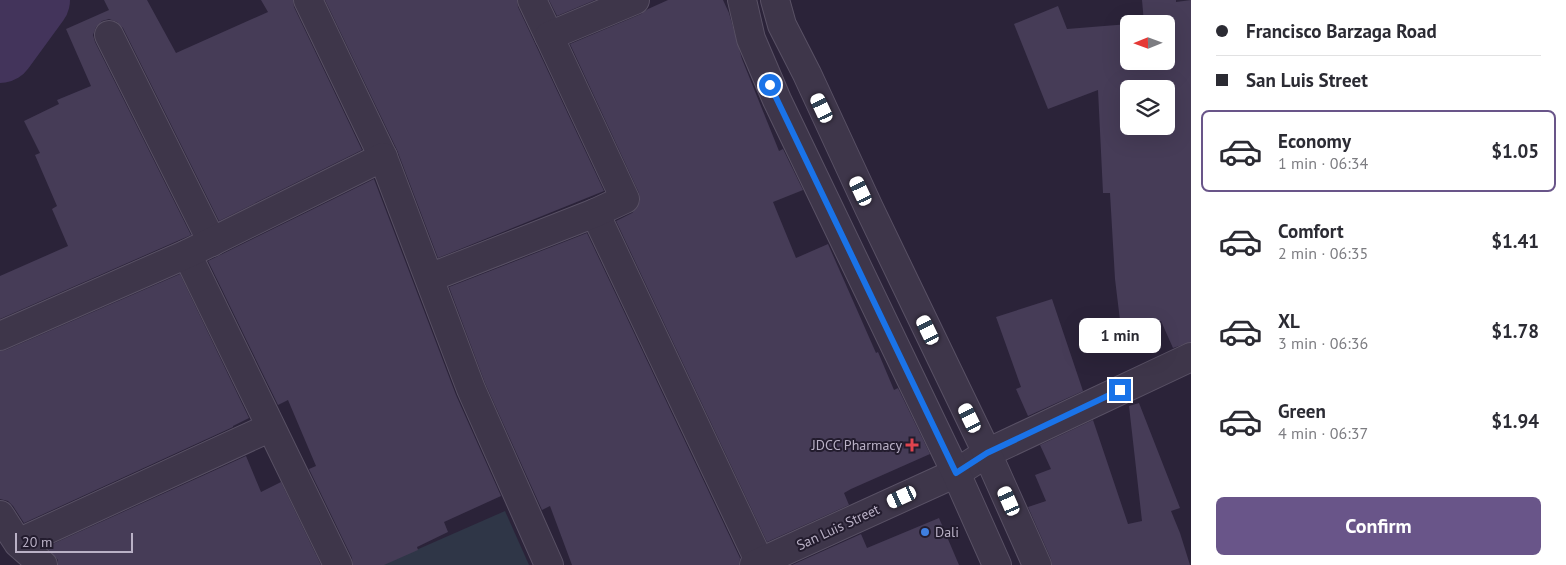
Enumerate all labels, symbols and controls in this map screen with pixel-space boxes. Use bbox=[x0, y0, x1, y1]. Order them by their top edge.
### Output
north arrow bbox=[1120, 15, 1175, 70]
map controls bbox=[1120, 15, 1175, 135]
text: Francisco Barzaga Road bbox=[1246, 19, 1437, 43]
text: San Luis Street bbox=[1246, 68, 1368, 92]
route start bbox=[759, 74, 781, 96]
button: layers bbox=[1120, 80, 1175, 135]
car bbox=[808, 91, 835, 125]
icon: car bbox=[1218, 129, 1263, 174]
text: Economy bbox=[1278, 129, 1351, 153]
text: $1.05 bbox=[1491, 139, 1539, 163]
text: 1 min · 06:34 bbox=[1278, 153, 1368, 173]
car bbox=[847, 174, 874, 208]
icon: car bbox=[1218, 219, 1263, 264]
text: Comfort bbox=[1278, 219, 1344, 243]
text: $1.41 bbox=[1491, 229, 1539, 253]
text: 2 min · 06:35 bbox=[1278, 243, 1368, 263]
icon: car bbox=[1218, 309, 1263, 354]
text: XL bbox=[1278, 309, 1300, 333]
car bbox=[914, 313, 941, 347]
callout: 1 min bbox=[1079, 318, 1161, 352]
text: $1.78 bbox=[1491, 319, 1539, 343]
text: 1 min bbox=[1100, 325, 1140, 345]
text: 3 min · 06:36 bbox=[1278, 333, 1368, 353]
route end bbox=[1109, 379, 1131, 401]
icon: car bbox=[1218, 399, 1263, 444]
text: Green bbox=[1278, 399, 1326, 423]
car bbox=[956, 401, 983, 435]
text: $1.94 bbox=[1491, 409, 1539, 433]
text: 4 min · 06:37 bbox=[1278, 423, 1368, 443]
place label: JDCC Pharmacy bbox=[811, 436, 902, 454]
marker: JDCC Pharmacy bbox=[906, 439, 918, 451]
car bbox=[885, 484, 918, 510]
car bbox=[996, 484, 1021, 518]
button: Confirm bbox=[1216, 497, 1541, 555]
street label: San Luis Street bbox=[794, 500, 883, 554]
place label: Dali bbox=[935, 523, 959, 541]
marker: Dali bbox=[919, 526, 931, 538]
scale bar bbox=[15, 530, 132, 553]
text: 20 m bbox=[22, 533, 52, 551]

